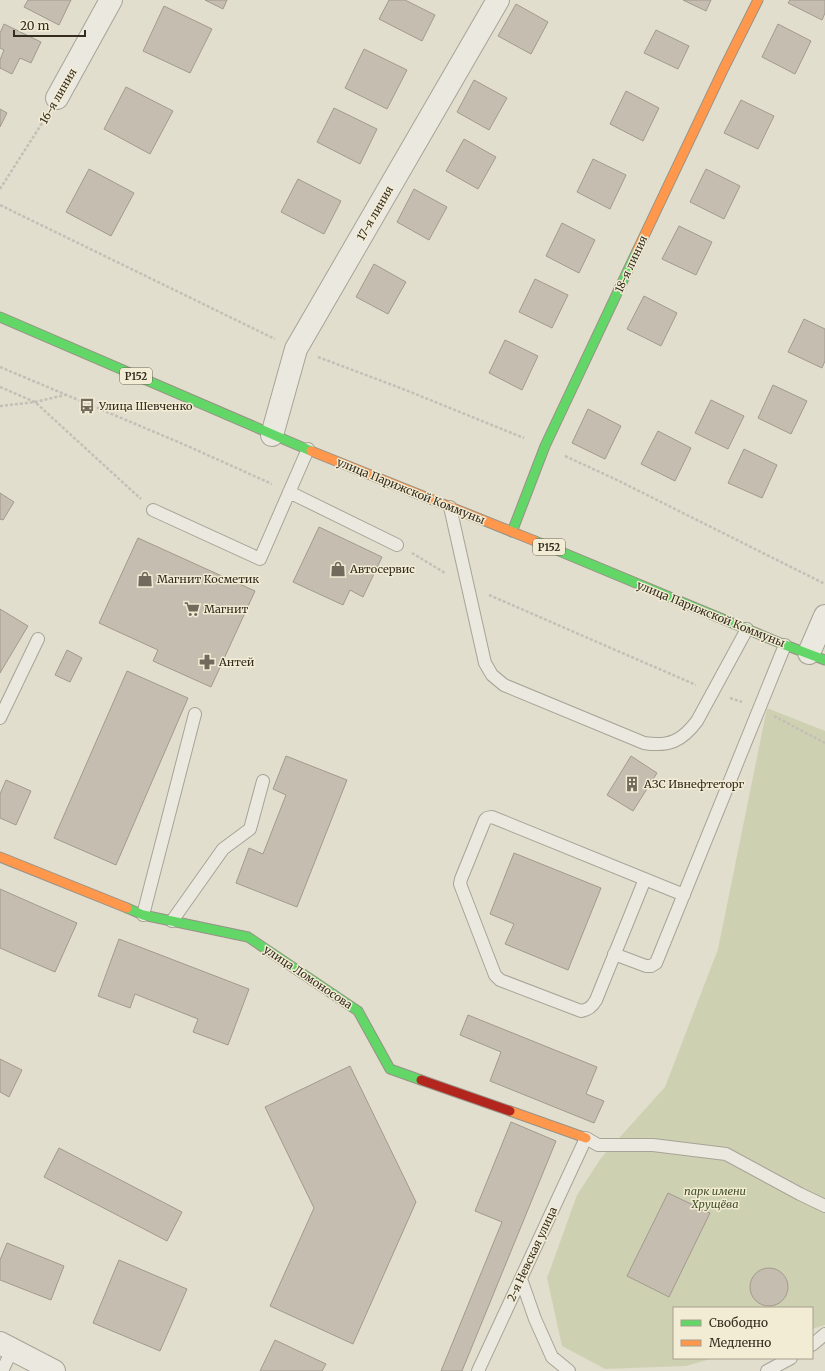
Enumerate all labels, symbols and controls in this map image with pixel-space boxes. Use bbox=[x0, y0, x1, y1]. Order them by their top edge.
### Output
scale bar bbox=[14, 12, 85, 38]
text: 20 m bbox=[20, 18, 49, 33]
street label: 16-я линия bbox=[37, 65, 80, 126]
street label: 17-я линия bbox=[354, 183, 396, 243]
street label: 18-я линия bbox=[612, 233, 651, 295]
road number: Р152 bbox=[120, 368, 152, 384]
bus stop icon: Улица Шевченко bbox=[78, 397, 96, 415]
place label: Улица Шевченко bbox=[98, 399, 193, 413]
street label: улица Парижской Коммуны bbox=[335, 455, 488, 527]
road number: Р152 bbox=[533, 539, 565, 555]
shop icon: Автосервис bbox=[329, 560, 347, 578]
place label: Автосервис bbox=[349, 562, 415, 576]
shop icon: Магнит Косметик bbox=[136, 570, 154, 588]
place label: Магнит Косметик bbox=[157, 572, 259, 586]
street label: улица Парижской Коммуны bbox=[635, 578, 788, 650]
supermarket icon: Магнит bbox=[183, 600, 201, 618]
place label: Магнит bbox=[204, 602, 248, 616]
pharmacy icon: Антей bbox=[198, 653, 216, 671]
place label: Антей bbox=[218, 655, 255, 669]
building icon: АЗС Ивнефтеторг bbox=[623, 775, 641, 793]
place label: АЗС Ивнефтеторг bbox=[643, 777, 745, 791]
street label: улица Ломоносова bbox=[261, 942, 355, 1012]
park label: парк имени Хрущёва bbox=[684, 1184, 746, 1211]
street label: 2-я Невская улица bbox=[504, 1204, 560, 1304]
legend bbox=[673, 1307, 813, 1359]
text: Свободно bbox=[709, 1315, 768, 1330]
text: Медленно bbox=[709, 1335, 771, 1350]

